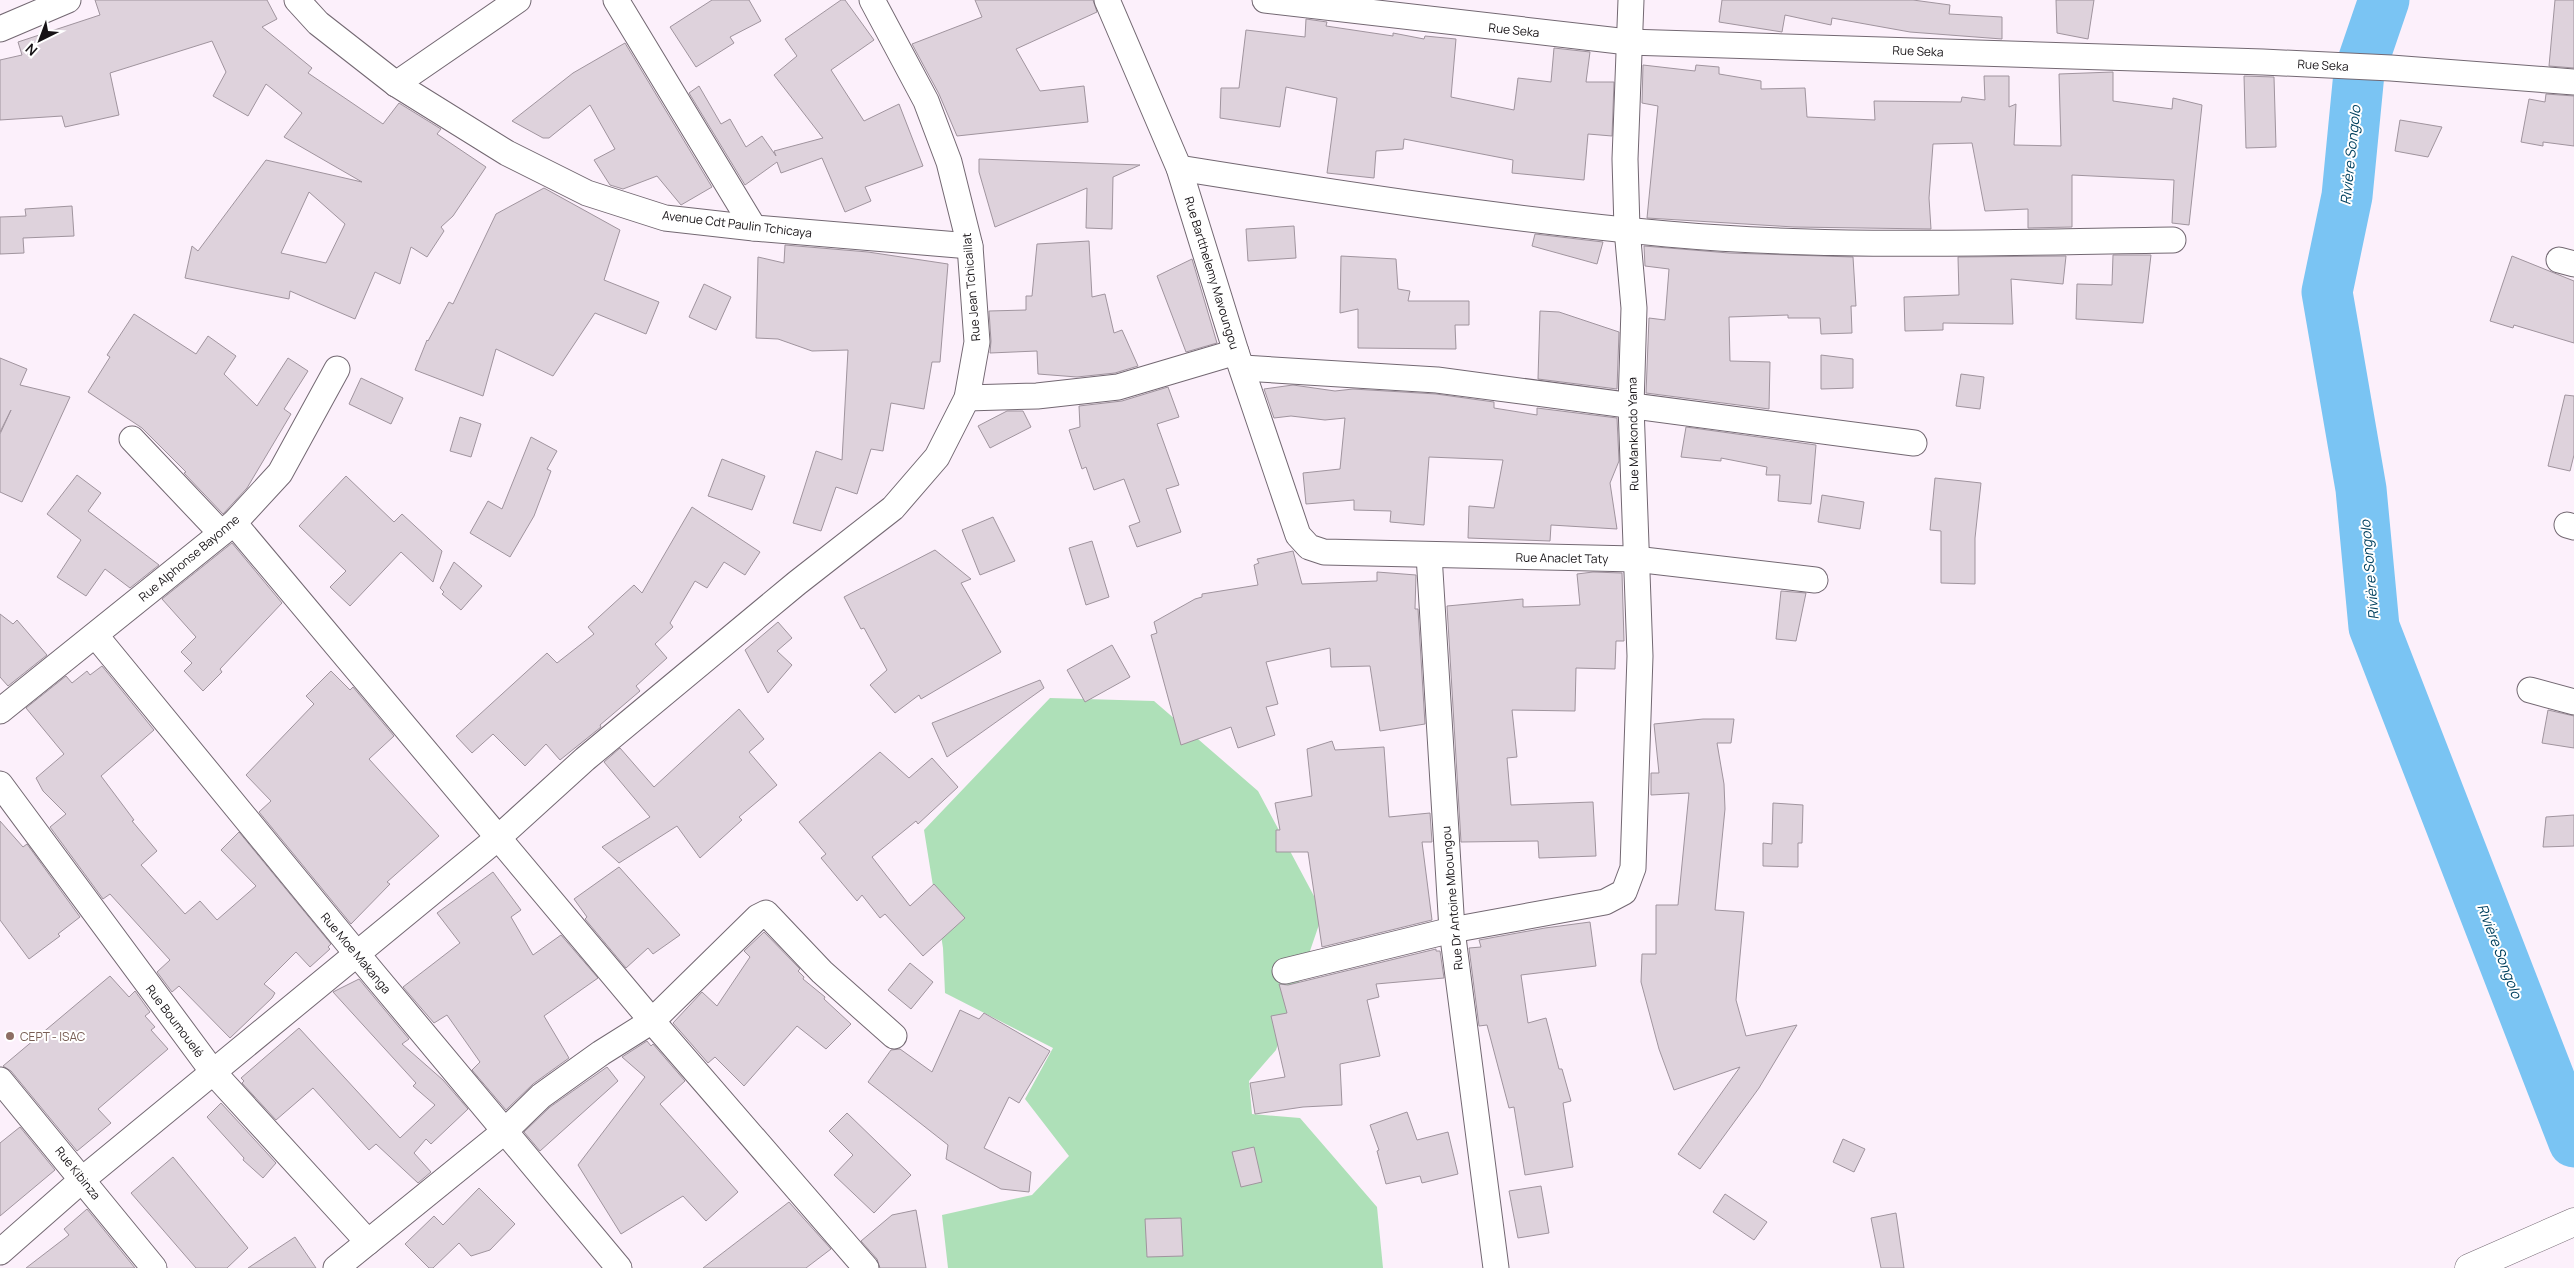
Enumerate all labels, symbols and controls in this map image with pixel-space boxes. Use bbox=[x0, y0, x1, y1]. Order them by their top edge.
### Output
north arrow bbox=[15, 15, 65, 65]
street label: Rue Seka bbox=[1488, 19, 1540, 41]
text: N bbox=[21, 40, 41, 60]
street label: Rue Seka bbox=[1892, 42, 1944, 60]
street label: Rue Seka bbox=[2297, 55, 2349, 75]
water label: Rivière Songolo bbox=[2335, 104, 2365, 206]
street label: Rue Bartthelemy Mavoungou bbox=[1181, 195, 1243, 351]
street label: Avenue Cdt Paulin Tchicaya bbox=[661, 206, 813, 242]
street label: Rue Jean Tchicaillat bbox=[958, 232, 984, 342]
street label: Rue Mankondo Yama bbox=[1624, 377, 1642, 491]
street label: Rue Alphonse Bayonne bbox=[135, 511, 243, 605]
water label: Rivière Songolo bbox=[2355, 519, 2383, 621]
street label: Rue Anaclet Taty bbox=[1515, 549, 1609, 567]
street label: Rue Dr Antoine Mboungou bbox=[1437, 825, 1467, 971]
water label: Rivière Songolo bbox=[2473, 901, 2527, 1002]
street label: Rue Moe Makanga bbox=[317, 909, 395, 997]
street label: Rue Boumouelé bbox=[142, 981, 208, 1061]
place label: CEPT - ISAC bbox=[20, 1028, 86, 1045]
marker: CEPT - ISAC bbox=[4, 1030, 16, 1042]
street label: Rue Kibinza bbox=[51, 1143, 105, 1203]

